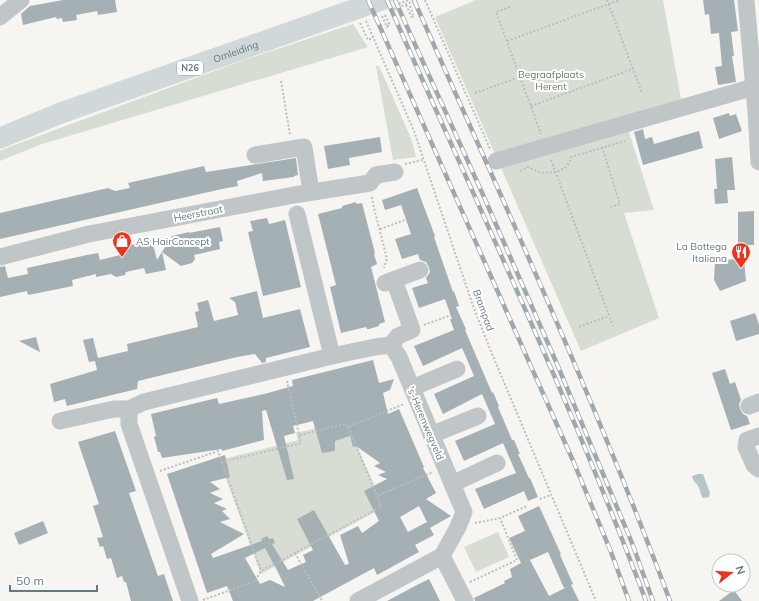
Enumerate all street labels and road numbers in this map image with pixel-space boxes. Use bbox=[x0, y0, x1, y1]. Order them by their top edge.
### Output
street label: Omleiding bbox=[211, 38, 260, 66]
road number: N26 bbox=[177, 61, 203, 75]
street label: Heerstraat bbox=[172, 202, 224, 225]
street label: Brampad bbox=[470, 288, 497, 333]
street label: 's-Herenwegveld bbox=[404, 385, 447, 462]

